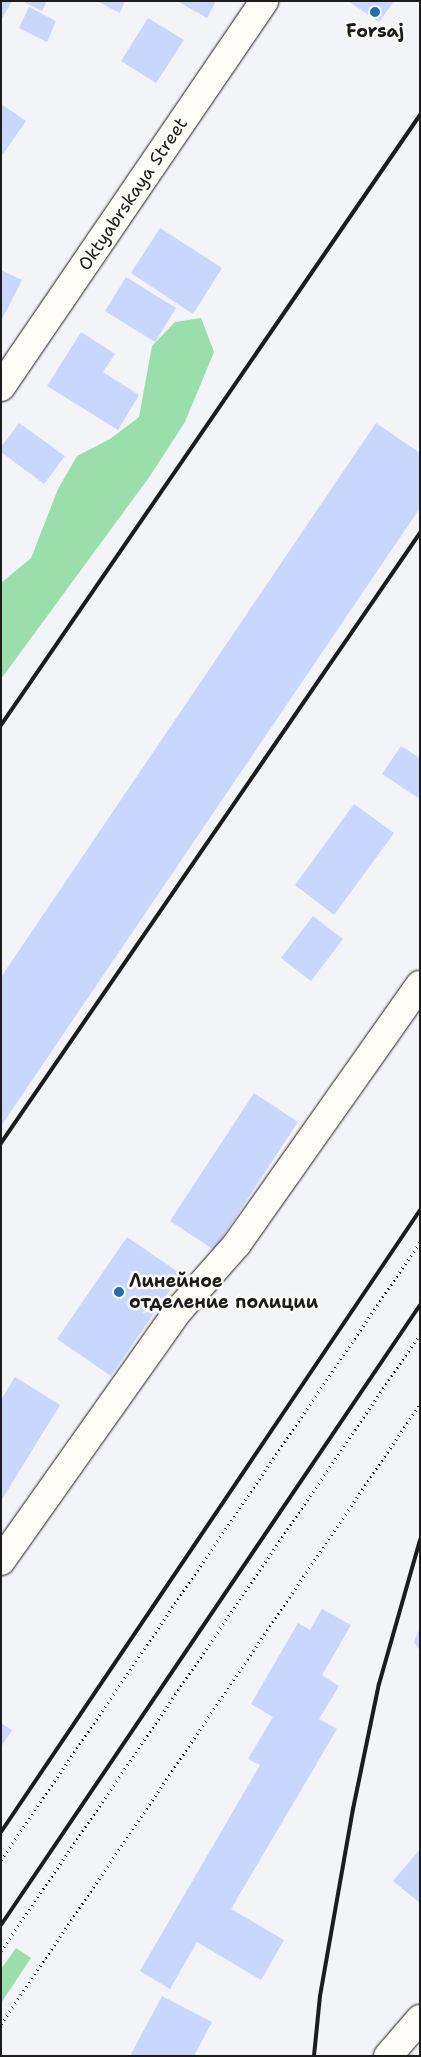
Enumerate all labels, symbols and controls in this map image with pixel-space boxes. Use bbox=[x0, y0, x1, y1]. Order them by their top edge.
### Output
marker: Forsaj bbox=[369, 6, 381, 18]
place label: Forsaj bbox=[346, 20, 404, 42]
street label: Oktyabrskaya Street bbox=[74, 113, 192, 275]
place label: Линейное отделение полиции bbox=[129, 1271, 318, 1314]
marker: Линейное отделение полиции bbox=[113, 1286, 125, 1298]

